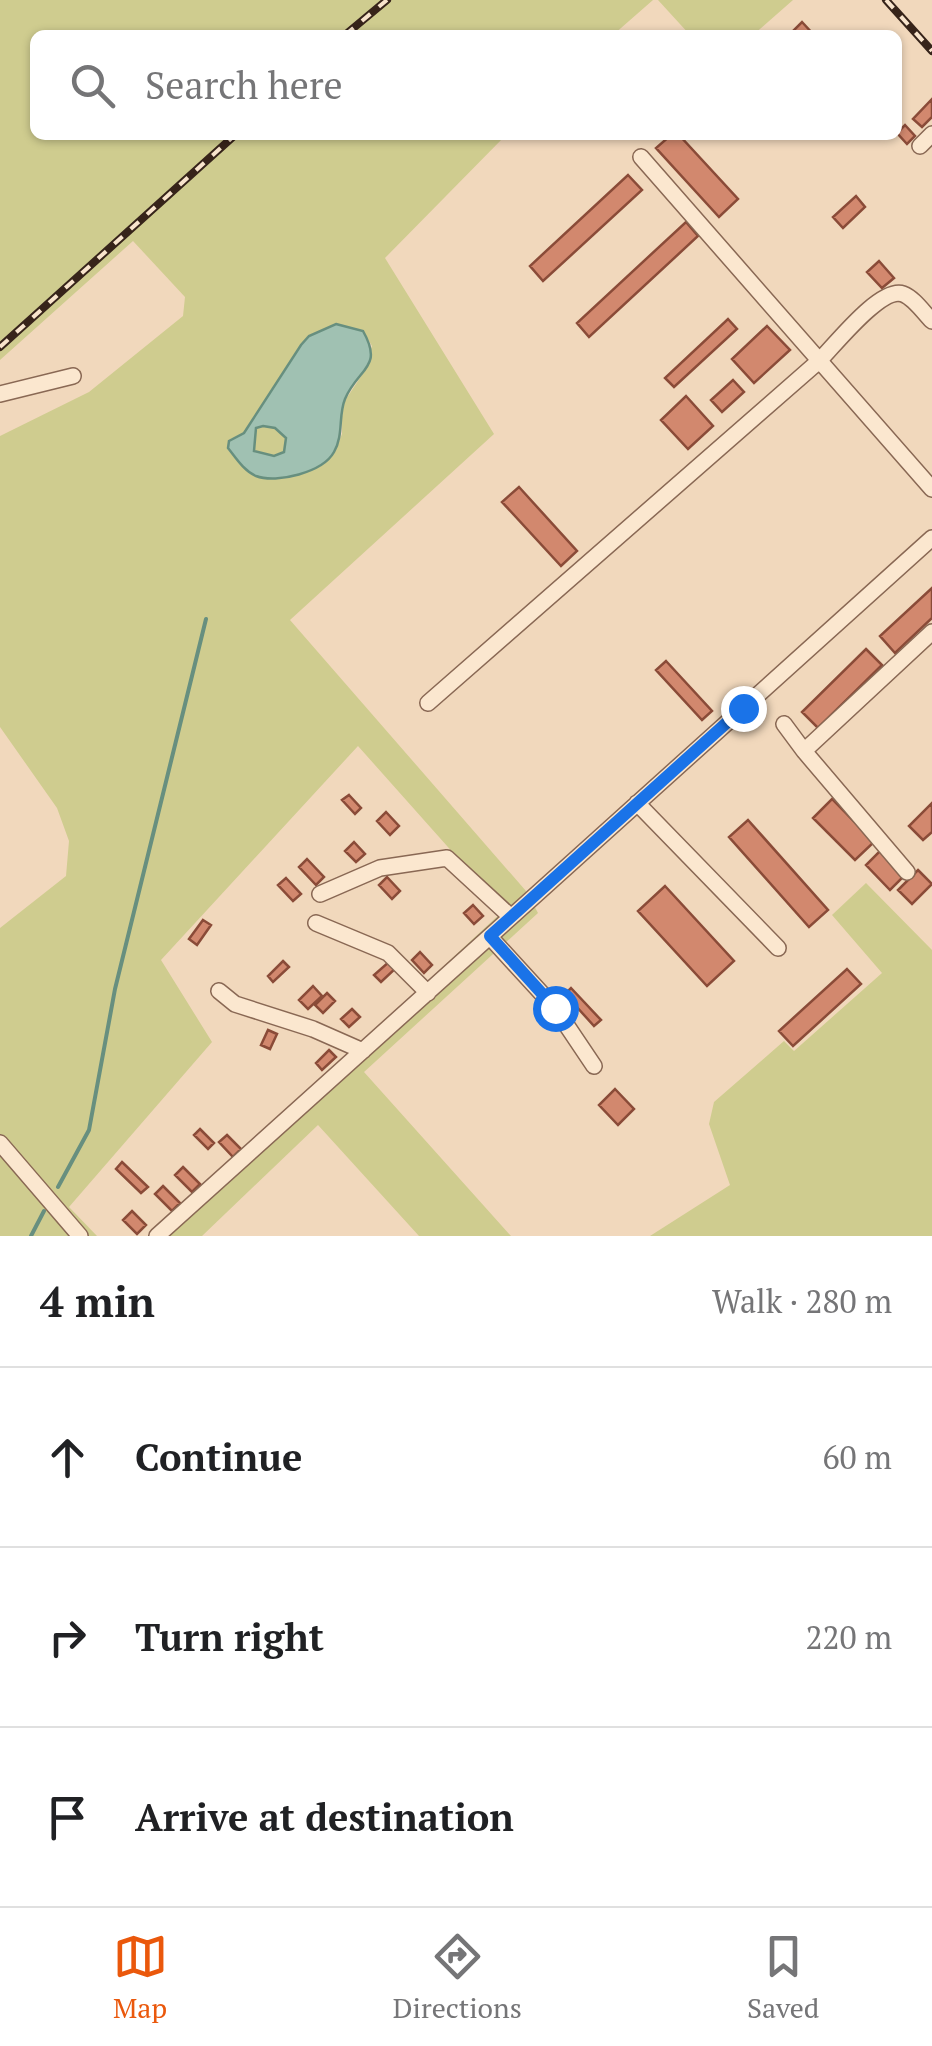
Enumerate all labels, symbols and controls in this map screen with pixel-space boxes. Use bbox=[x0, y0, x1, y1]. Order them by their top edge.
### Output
search box bbox=[30, 30, 902, 140]
icon: search bbox=[65, 58, 120, 113]
text: Search here bbox=[145, 60, 343, 110]
route end bbox=[721, 686, 767, 732]
route start bbox=[533, 986, 579, 1032]
text: 4 min bbox=[40, 1273, 155, 1329]
text: Walk · 280 m bbox=[712, 1280, 892, 1322]
icon: ahead bbox=[40, 1430, 95, 1485]
text: Continue bbox=[135, 1432, 302, 1482]
text: 60 m bbox=[822, 1436, 892, 1478]
icon: right bbox=[40, 1610, 95, 1665]
text: Turn right bbox=[135, 1612, 324, 1662]
text: 220 m bbox=[805, 1616, 892, 1658]
icon: arrive bbox=[40, 1790, 95, 1845]
text: Arrive at destination bbox=[135, 1792, 514, 1842]
tab: Map bbox=[113, 1929, 168, 2026]
tab: Directions bbox=[393, 1929, 522, 2026]
tab: Saved bbox=[747, 1929, 819, 2026]

